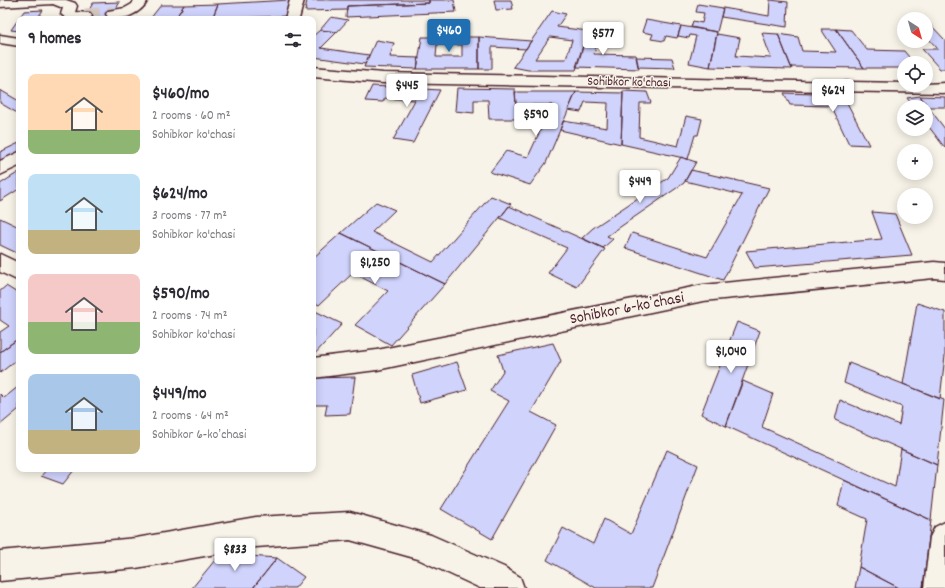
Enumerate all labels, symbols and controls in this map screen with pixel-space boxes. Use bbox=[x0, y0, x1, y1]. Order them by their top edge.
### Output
north arrow bbox=[897, 12, 933, 48]
map controls bbox=[897, 12, 933, 224]
pin: $460 bbox=[425, 19, 473, 53]
text: $460 bbox=[436, 22, 462, 41]
pin: $577 bbox=[579, 22, 627, 56]
text: $577 bbox=[592, 25, 614, 44]
text: 9 homes bbox=[28, 28, 81, 52]
icon: filters bbox=[282, 29, 304, 51]
button: locate bbox=[897, 56, 933, 92]
street label: Sohibkor ko'chasi bbox=[587, 73, 671, 93]
pin: $445 bbox=[383, 74, 431, 108]
text: $445 bbox=[395, 77, 419, 96]
pin: $624 bbox=[809, 79, 857, 113]
text: $624 bbox=[821, 82, 845, 101]
text: $460/mo bbox=[152, 83, 209, 107]
icon: home bbox=[60, 90, 108, 138]
button: layers bbox=[897, 100, 933, 136]
pin: $590 bbox=[512, 103, 560, 137]
text: $590 bbox=[523, 106, 549, 125]
text: 2 rooms · 60 m² bbox=[152, 107, 230, 126]
text: Sohibkor ko'chasi bbox=[152, 126, 235, 145]
button: + bbox=[897, 144, 933, 180]
pin: $449 bbox=[616, 170, 664, 204]
text: $449 bbox=[628, 173, 652, 192]
text: $624/mo bbox=[152, 183, 208, 207]
button: − bbox=[897, 188, 933, 224]
icon: home bbox=[60, 190, 108, 238]
text: 3 rooms · 77 m² bbox=[152, 207, 227, 226]
text: Sohibkor ko'chasi bbox=[152, 226, 235, 245]
pin: $1,250 bbox=[342, 251, 408, 285]
text: $1,250 bbox=[360, 254, 390, 273]
text: $590/mo bbox=[152, 283, 210, 307]
street label: Sohibkor 6-koʼchasi bbox=[568, 287, 686, 331]
icon: home bbox=[60, 290, 108, 338]
text: 2 rooms · 74 m² bbox=[152, 307, 227, 326]
text: Sohibkor ko'chasi bbox=[152, 326, 235, 345]
pin: $1,040 bbox=[698, 340, 764, 374]
text: $1,040 bbox=[715, 343, 747, 362]
text: $449/mo bbox=[152, 383, 207, 407]
icon: home bbox=[60, 390, 108, 438]
text: 2 rooms · 64 m² bbox=[152, 407, 229, 426]
text: Sohibkor 6-koʼchasi bbox=[152, 426, 246, 445]
pin: $833 bbox=[211, 538, 259, 572]
text: $833 bbox=[223, 541, 247, 560]

